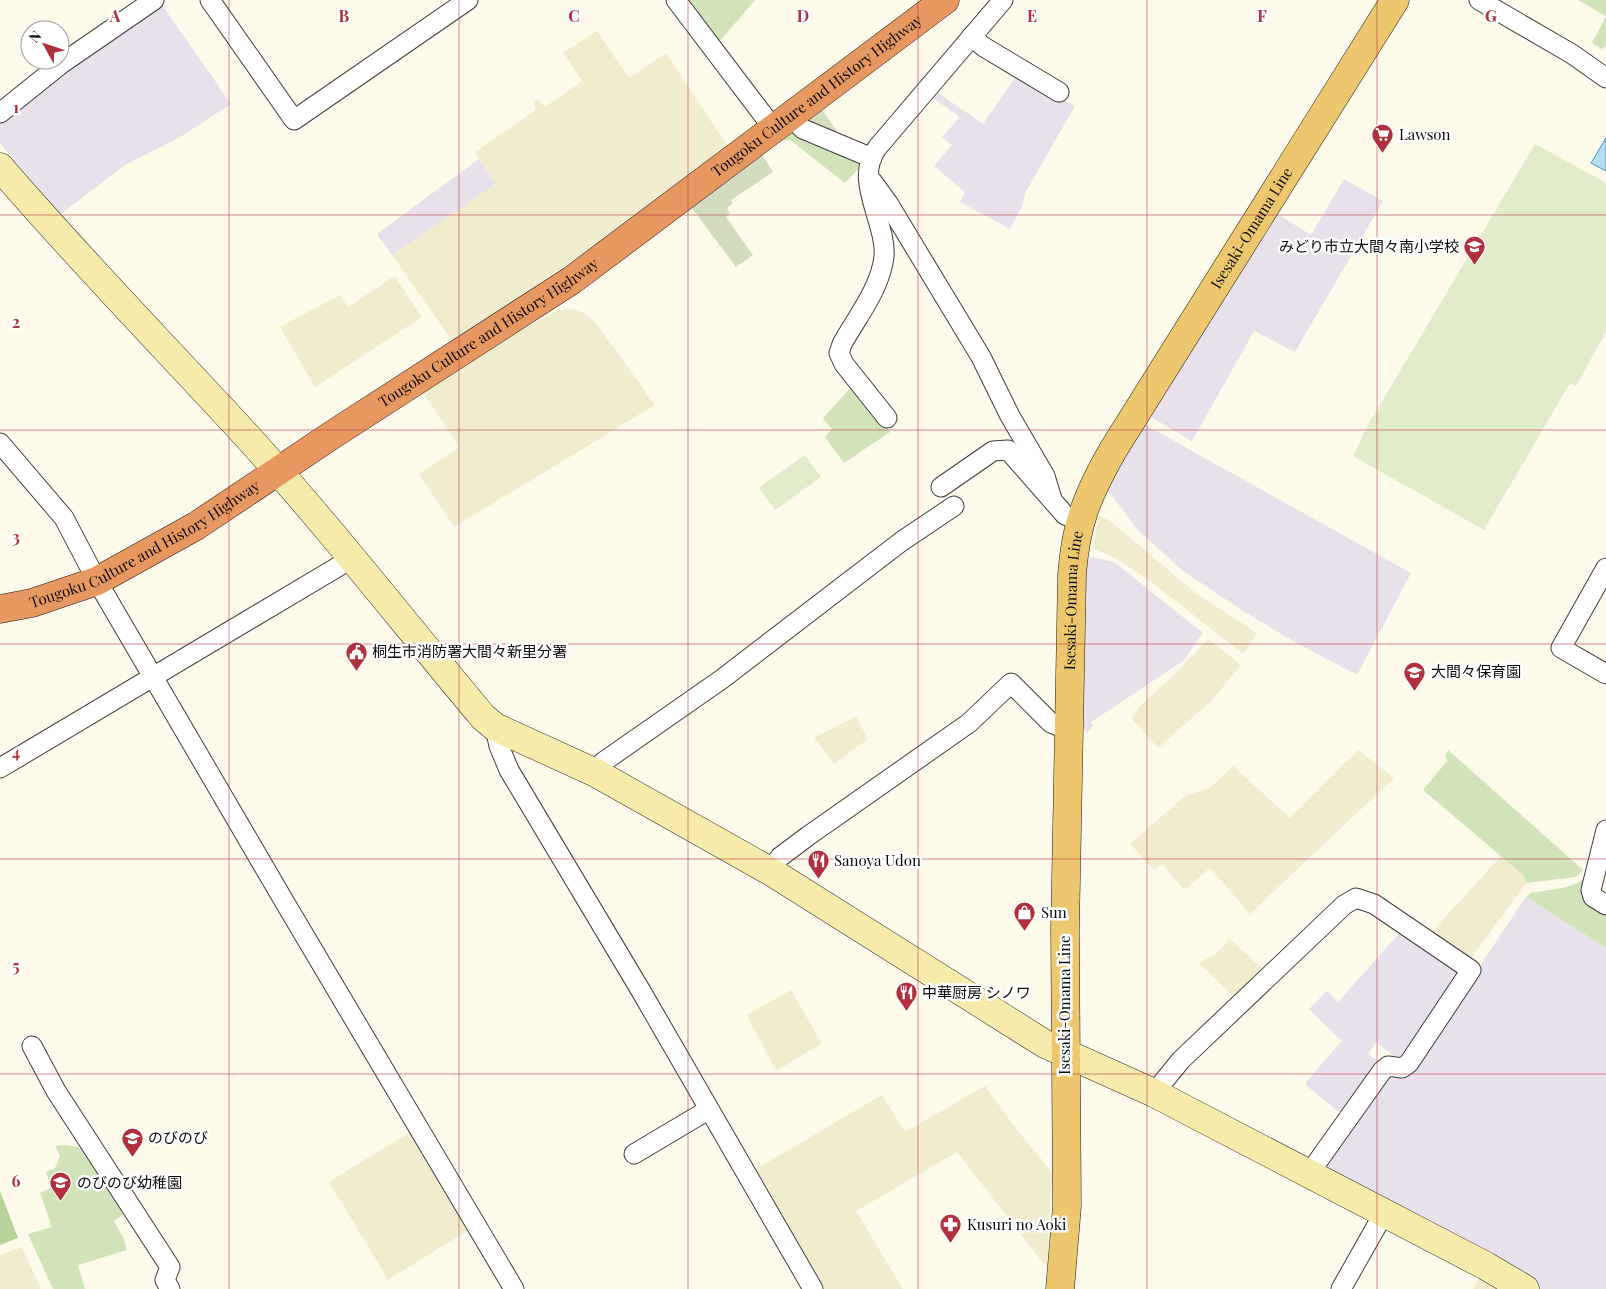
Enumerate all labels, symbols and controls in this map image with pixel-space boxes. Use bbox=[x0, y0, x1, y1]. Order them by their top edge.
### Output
text: A bbox=[109, 5, 121, 26]
text: B bbox=[339, 5, 350, 26]
text: C bbox=[568, 5, 580, 26]
text: D bbox=[797, 5, 809, 26]
text: E bbox=[1027, 5, 1037, 26]
text: F bbox=[1257, 5, 1267, 26]
text: G bbox=[1485, 5, 1497, 26]
street label: Tougoku Culture and History Highway bbox=[707, 9, 926, 181]
north arrow bbox=[20, 20, 70, 70]
text: N bbox=[24, 26, 45, 46]
text: 1 bbox=[13, 96, 19, 117]
supermarket icon: Lawson bbox=[1371, 123, 1395, 154]
place label: Lawson bbox=[1399, 124, 1451, 144]
street label: Isesaki-Omama Line bbox=[1206, 163, 1297, 292]
school or university icon: みどり市立大間々南小学校 bbox=[1463, 235, 1487, 266]
place label: みどり市立大間々南小学校 bbox=[1279, 236, 1459, 256]
street label: Tougoku Culture and History Highway bbox=[374, 253, 602, 411]
text: 2 bbox=[12, 311, 20, 332]
street label: Tougoku Culture and History Highway bbox=[27, 475, 264, 612]
text: 3 bbox=[12, 526, 20, 547]
street label: Isesaki-Omama Line bbox=[1059, 529, 1087, 670]
public building icon: 桐生市消防署大間々新里分署 bbox=[344, 640, 368, 671]
place label: 桐生市消防署大間々新里分署 bbox=[372, 641, 567, 661]
school or university icon: 大間々保育園 bbox=[1403, 660, 1427, 691]
place label: 大間々保育園 bbox=[1431, 661, 1521, 681]
text: 4 bbox=[12, 741, 20, 762]
restaurant icon: Sanoya Udon bbox=[806, 849, 830, 880]
place label: Sanoya Udon bbox=[834, 850, 921, 870]
shop icon: Sun bbox=[1013, 901, 1037, 932]
place label: Sun bbox=[1041, 902, 1067, 922]
street label: Isesaki-Omama Line bbox=[1054, 935, 1074, 1075]
text: 5 bbox=[12, 955, 20, 976]
restaurant icon: 中華厨房 シノワ bbox=[894, 981, 918, 1012]
place label: 中華厨房 シノワ bbox=[922, 982, 1031, 1002]
school or university icon: のびのび bbox=[120, 1126, 144, 1157]
place label: のびのび bbox=[148, 1127, 208, 1147]
text: 6 bbox=[12, 1170, 21, 1191]
school or university icon: のびのび幼稚園 bbox=[49, 1171, 73, 1202]
place label: のびのび幼稚園 bbox=[77, 1172, 182, 1192]
pharmacy icon: Kusuri no Aoki bbox=[939, 1213, 963, 1244]
place label: Kusuri no Aoki bbox=[967, 1214, 1067, 1234]

